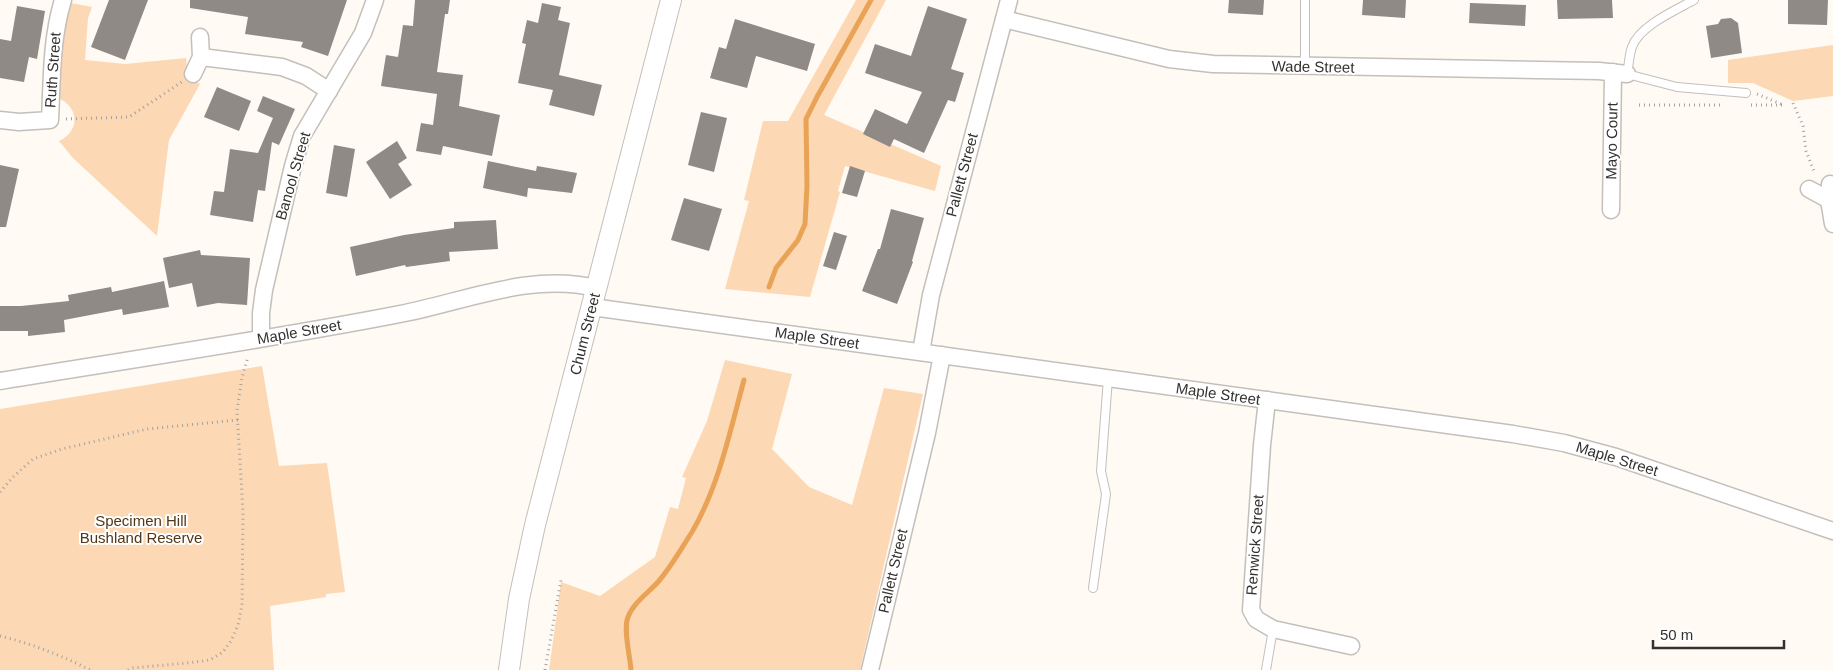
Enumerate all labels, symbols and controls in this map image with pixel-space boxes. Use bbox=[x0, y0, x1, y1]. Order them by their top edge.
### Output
street label: Ruth Street bbox=[41, 31, 64, 108]
street label: Wade Street bbox=[1271, 57, 1355, 76]
street label: Mayo Court bbox=[1602, 101, 1621, 180]
street label: Banool Street bbox=[272, 129, 313, 222]
street label: Pallett Street bbox=[942, 130, 981, 219]
street label: Chum Street bbox=[566, 290, 603, 377]
street label: Maple Street bbox=[256, 316, 343, 347]
street label: Maple Street bbox=[774, 323, 861, 352]
street label: Maple Street bbox=[1175, 379, 1262, 408]
street label: Maple Street bbox=[1574, 438, 1661, 479]
street label: Renwick Street bbox=[1243, 493, 1267, 596]
park label: Specimen Hill Bushland Reserve bbox=[80, 512, 202, 546]
street label: Pallett Street bbox=[875, 526, 911, 615]
scale bar bbox=[1653, 618, 1784, 650]
text: 50 m bbox=[1660, 626, 1693, 643]

